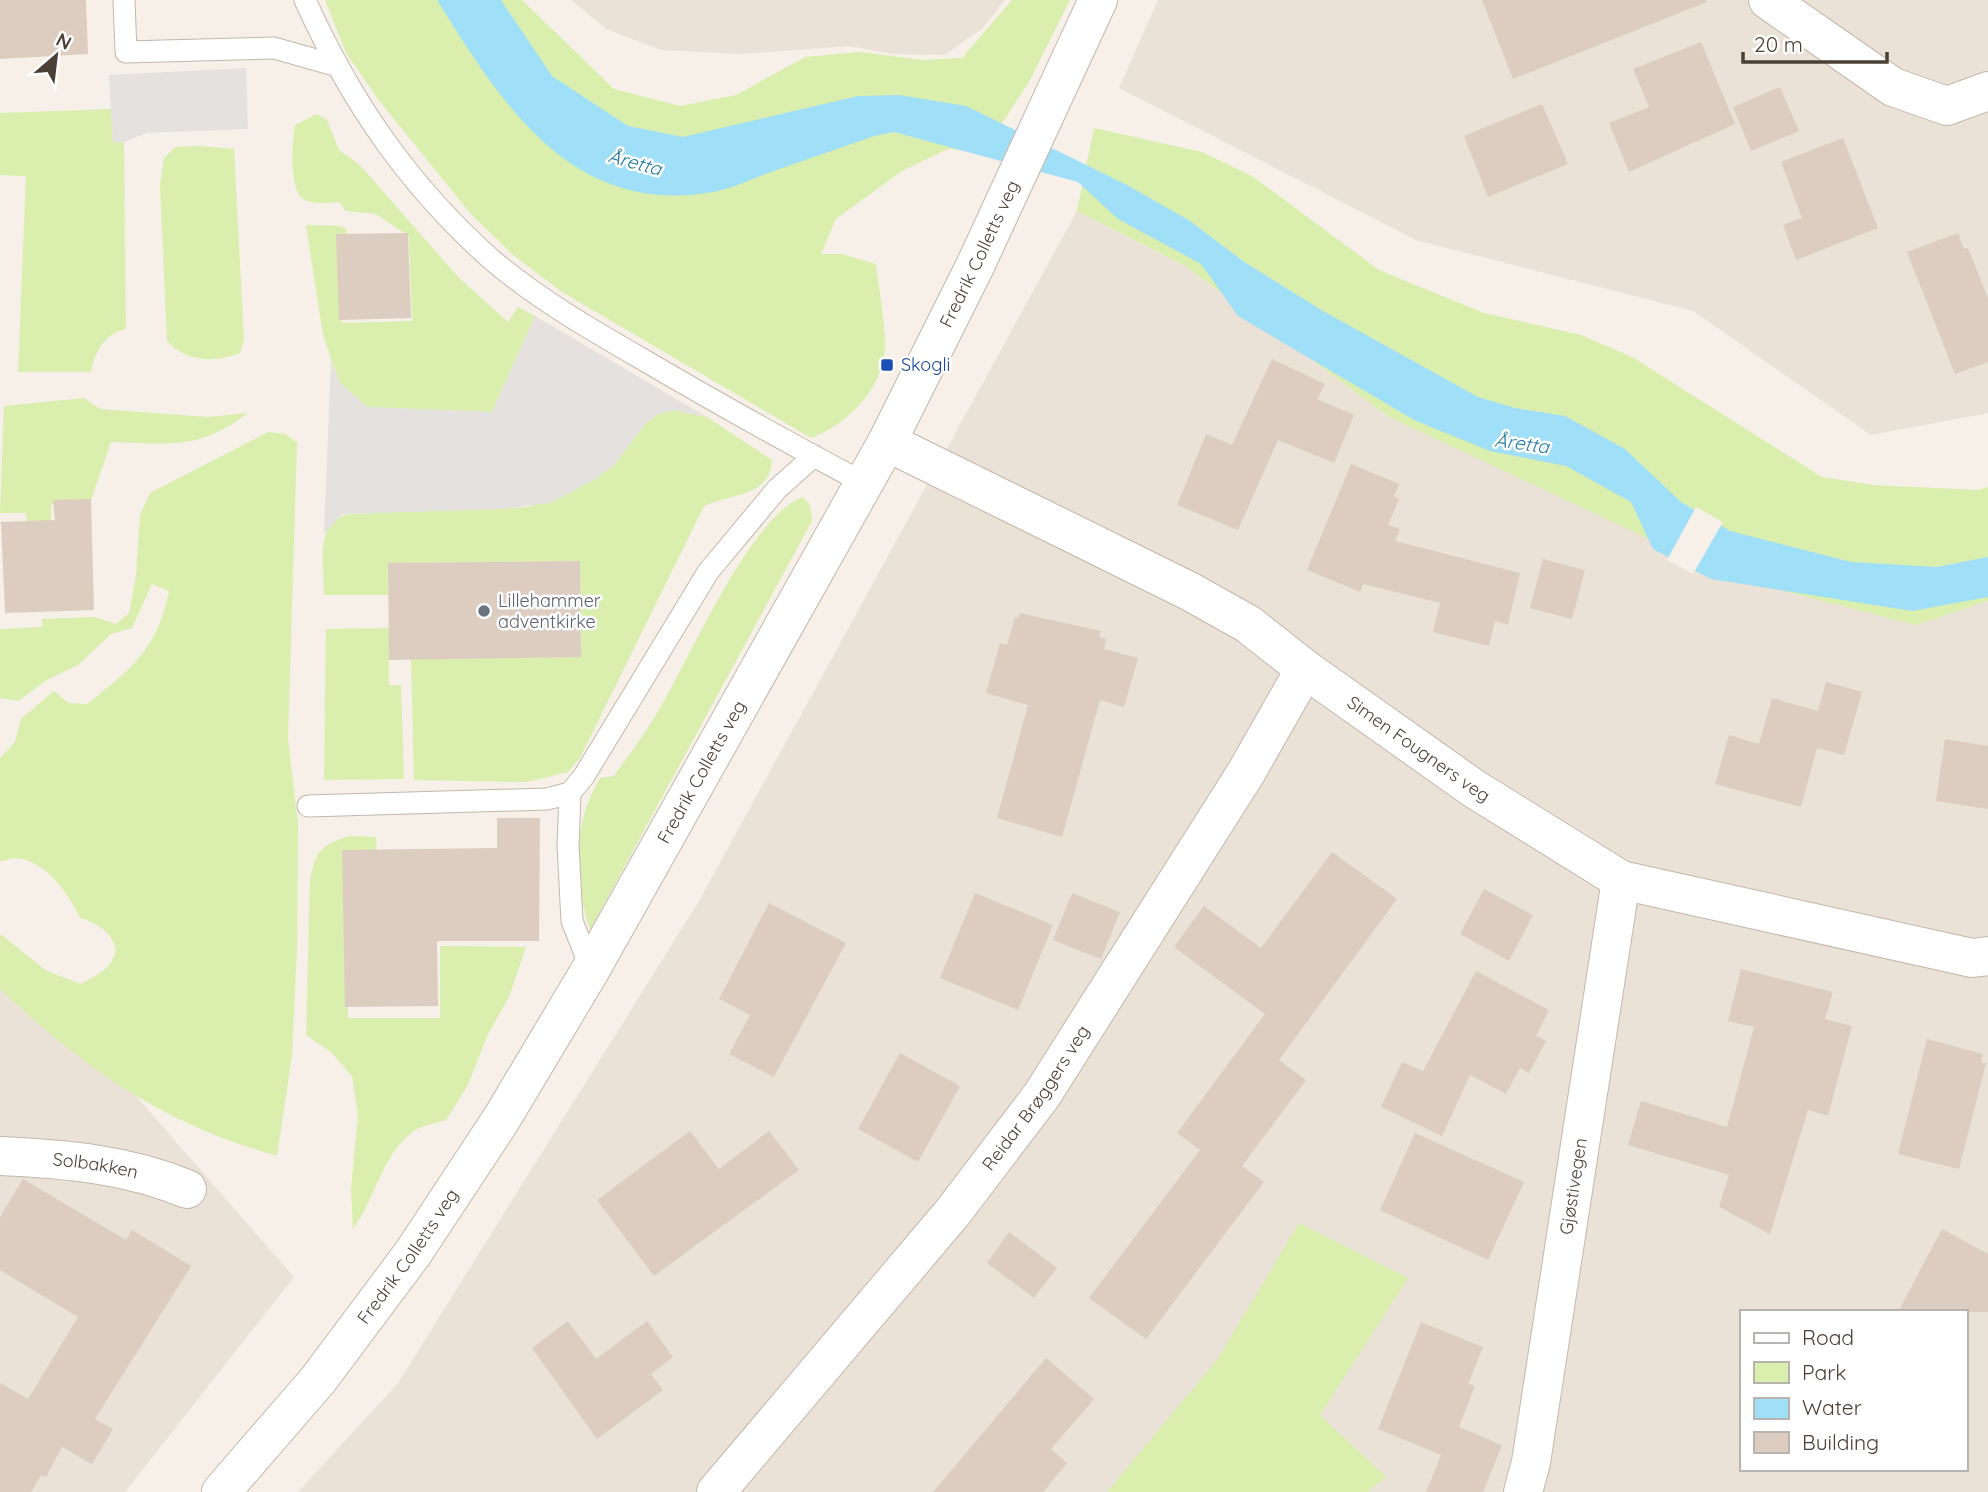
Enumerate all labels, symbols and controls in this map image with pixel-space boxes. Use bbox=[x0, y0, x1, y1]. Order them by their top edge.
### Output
north arrow bbox=[21, 21, 91, 91]
scale bar bbox=[1743, 21, 1886, 65]
text: N bbox=[52, 27, 76, 55]
text: 20 m bbox=[1754, 31, 1803, 57]
water label: Åretta bbox=[606, 143, 666, 181]
street label: Fredrik Colletts veg bbox=[934, 176, 1024, 331]
place label: Skogli bbox=[901, 353, 950, 376]
marker: Skogli bbox=[879, 357, 895, 373]
water label: Åretta bbox=[1493, 427, 1552, 459]
place label: Lillehammer adventkirke bbox=[498, 589, 601, 633]
marker: Lillehammer adventkirke bbox=[476, 603, 492, 619]
street label: Simen Fougners veg bbox=[1343, 691, 1495, 807]
street label: Fredrik Colletts veg bbox=[652, 696, 751, 847]
street label: Reidar Brøggers veg bbox=[977, 1021, 1094, 1175]
street label: Gjøstivegen bbox=[1554, 1136, 1592, 1236]
street label: Solbakken bbox=[52, 1147, 141, 1184]
street label: Fredrik Colletts veg bbox=[352, 1184, 463, 1329]
legend bbox=[1740, 1310, 1967, 1471]
text: Road bbox=[1802, 1324, 1854, 1350]
text: Park bbox=[1802, 1359, 1846, 1385]
text: Water bbox=[1802, 1394, 1862, 1420]
text: Building bbox=[1802, 1429, 1879, 1455]

